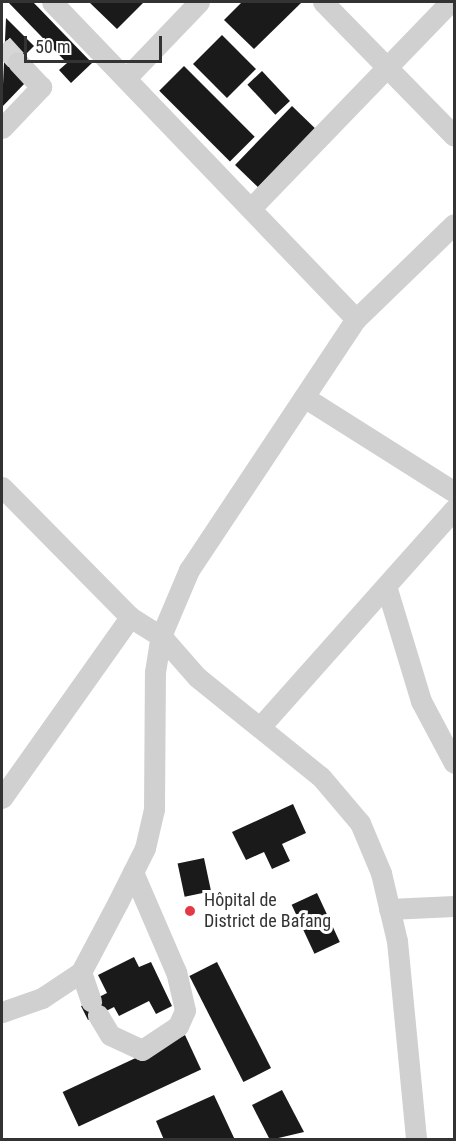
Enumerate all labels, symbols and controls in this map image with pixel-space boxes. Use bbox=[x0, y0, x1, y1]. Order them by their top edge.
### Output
scale bar bbox=[27, 24, 165, 62]
text: 50 m bbox=[35, 36, 70, 57]
place label: Hôpital de District de Bafang bbox=[204, 890, 331, 932]
marker: Hôpital de District de Bafang bbox=[181, 902, 199, 920]

